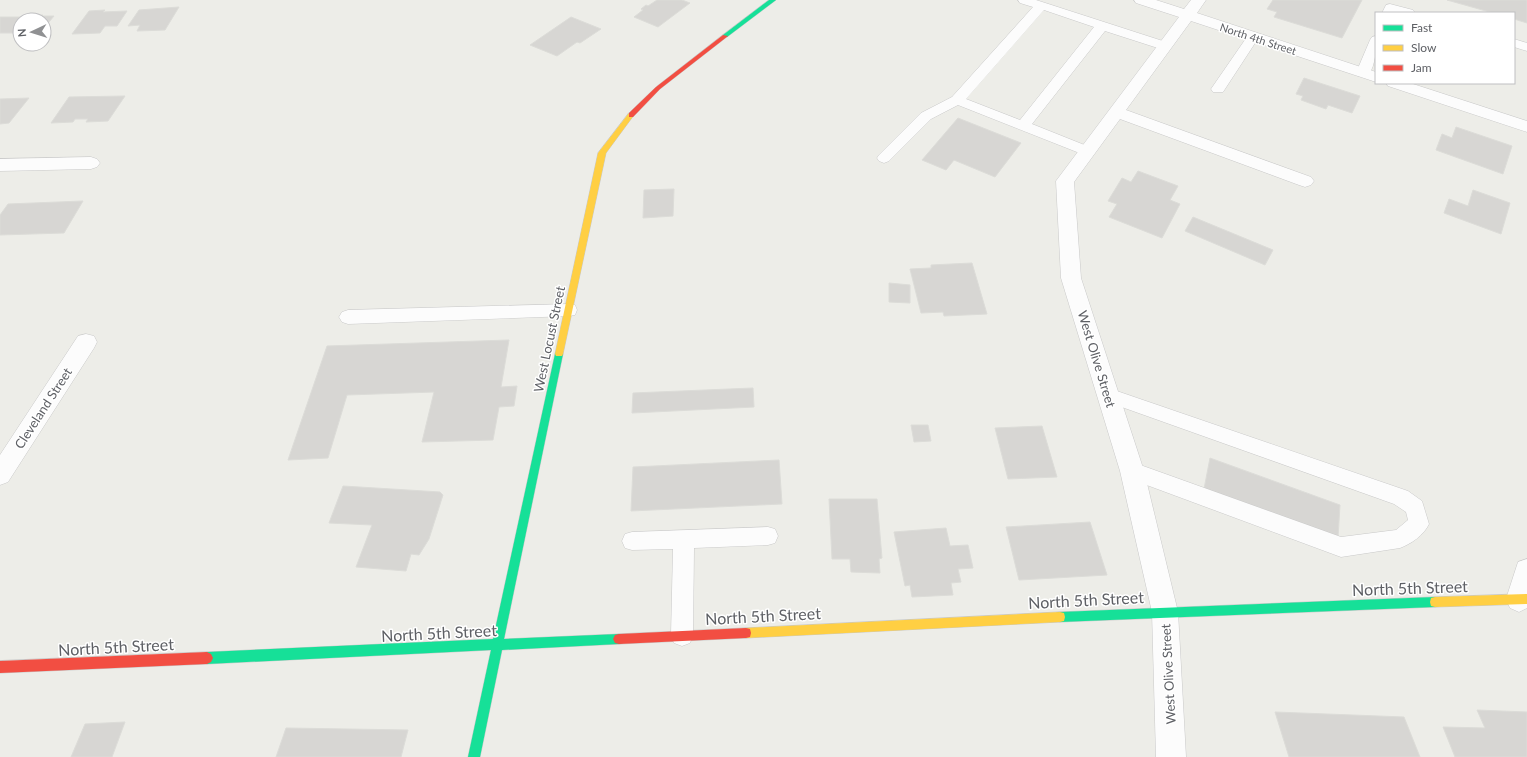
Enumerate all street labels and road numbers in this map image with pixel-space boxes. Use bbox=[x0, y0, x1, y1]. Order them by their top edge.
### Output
street label: North 4th Street bbox=[1218, 20, 1298, 57]
street label: West Locust Street bbox=[530, 284, 568, 394]
street label: West Olive Street bbox=[1075, 309, 1119, 410]
street label: Cleveland Street bbox=[11, 364, 75, 452]
street label: North 5th Street bbox=[1352, 576, 1468, 599]
street label: North 5th Street bbox=[1028, 587, 1145, 612]
street label: North 5th Street bbox=[705, 603, 822, 628]
street label: North 5th Street bbox=[381, 620, 498, 645]
street label: West Olive Street bbox=[1157, 623, 1179, 725]
street label: North 5th Street bbox=[58, 634, 175, 659]

